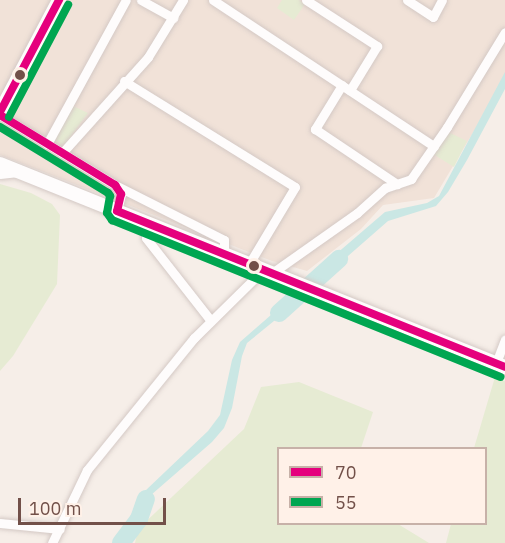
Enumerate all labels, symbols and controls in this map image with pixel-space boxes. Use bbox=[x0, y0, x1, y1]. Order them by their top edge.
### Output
unlabelled marker bbox=[14, 69, 26, 81]
unlabelled marker bbox=[248, 260, 260, 272]
legend bbox=[277, 447, 487, 525]
text: 70 bbox=[335, 461, 357, 484]
scale bar bbox=[21, 486, 170, 524]
text: 55 bbox=[335, 491, 357, 514]
text: 100 m bbox=[29, 497, 81, 520]

